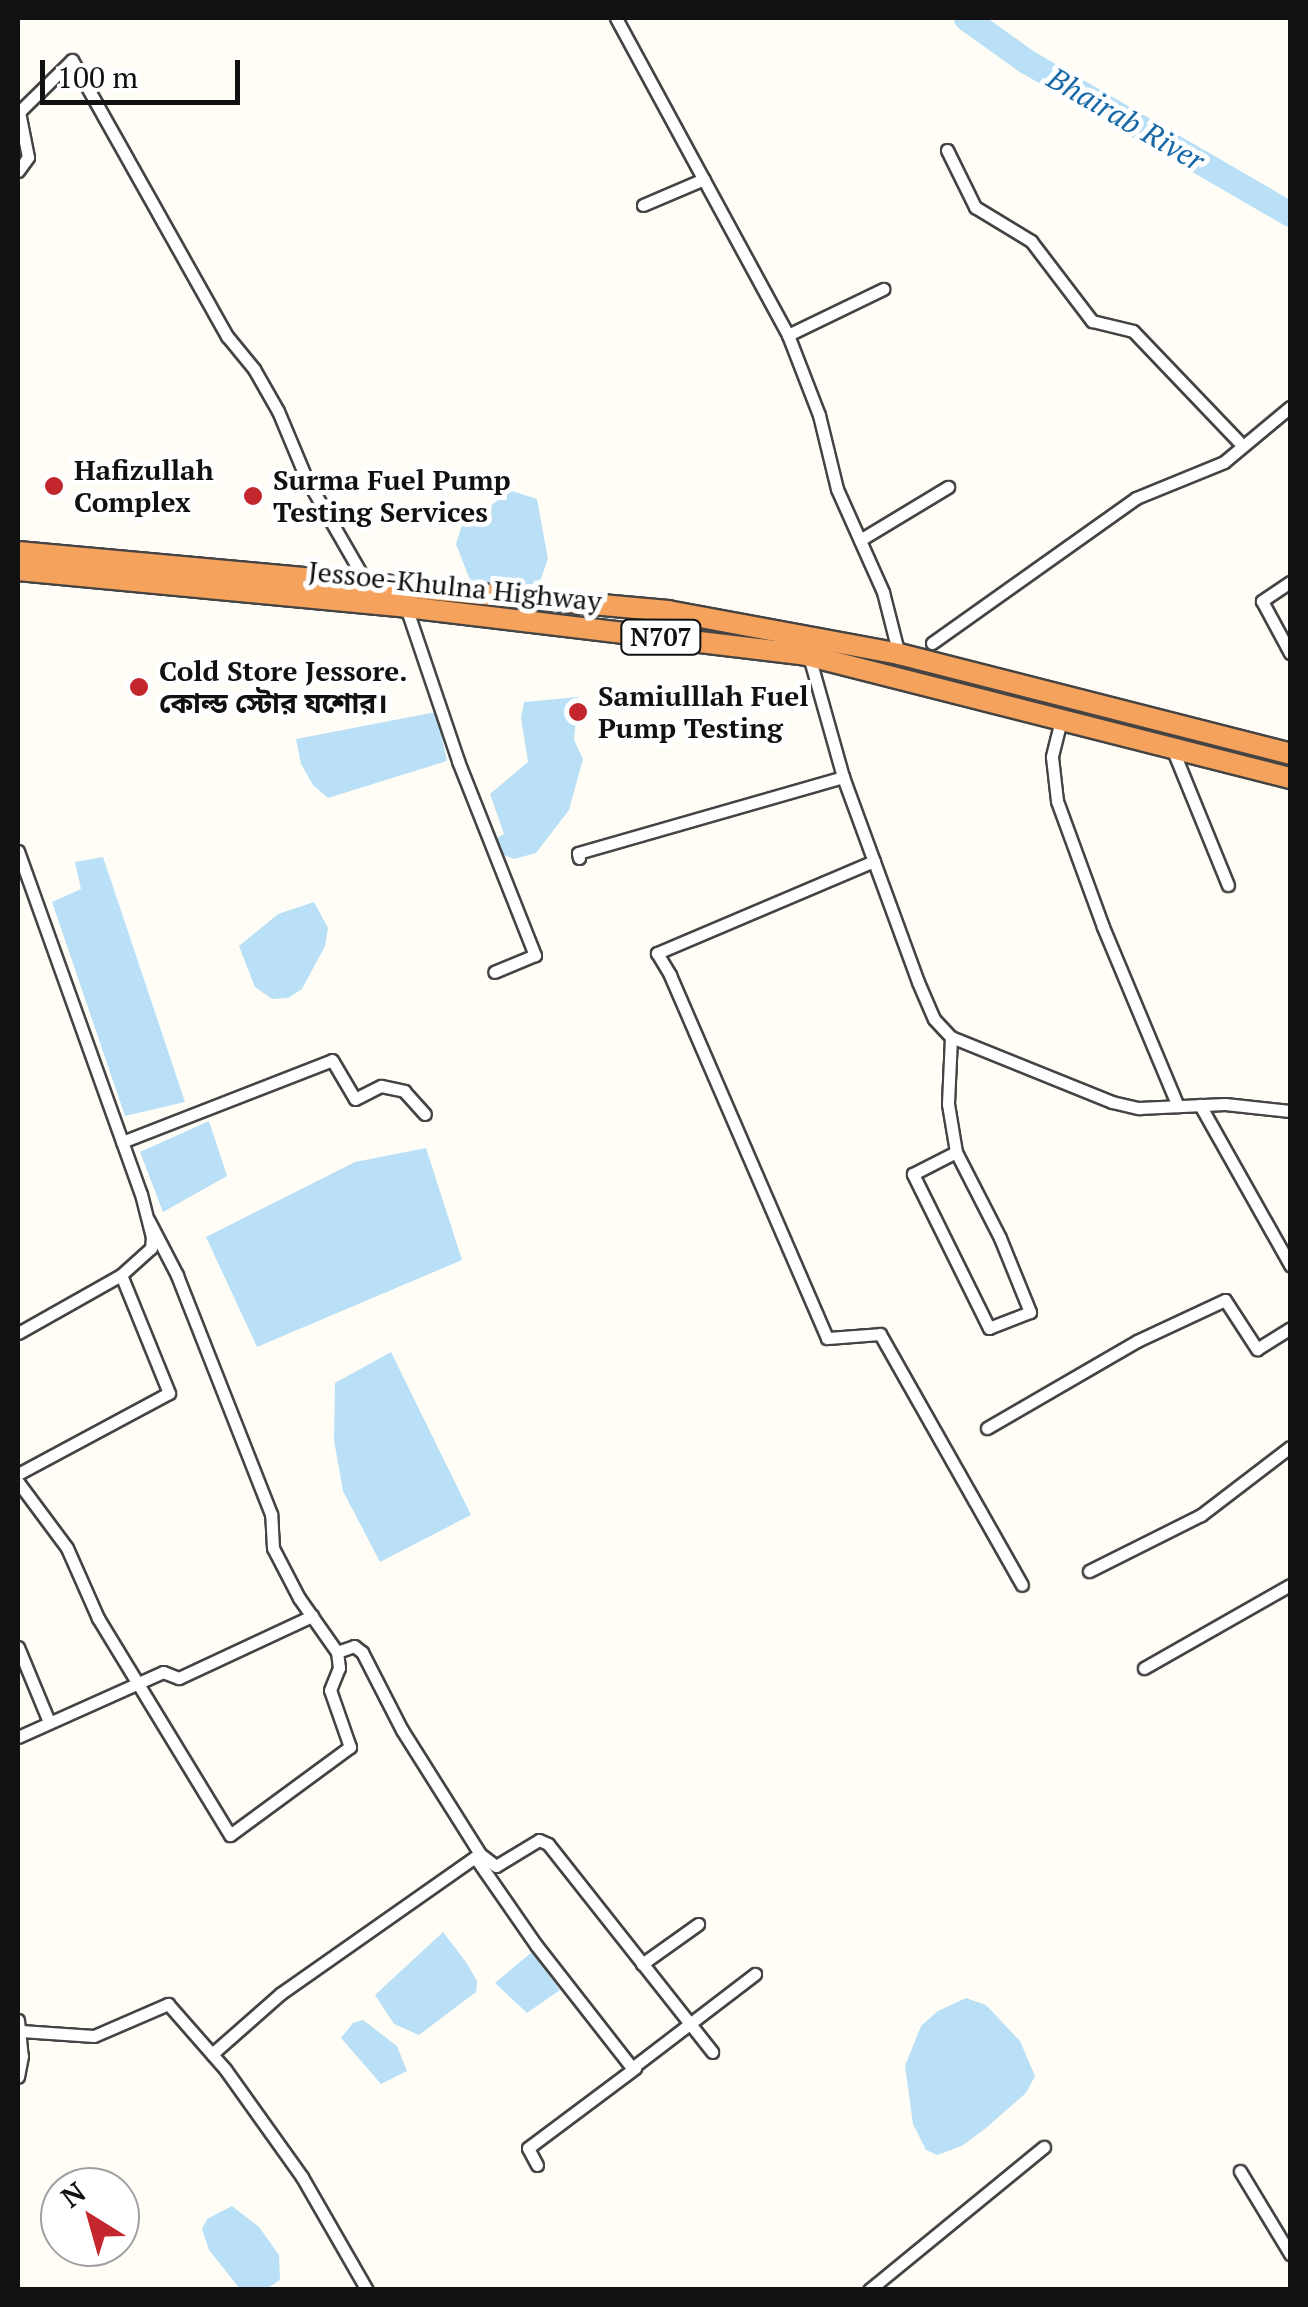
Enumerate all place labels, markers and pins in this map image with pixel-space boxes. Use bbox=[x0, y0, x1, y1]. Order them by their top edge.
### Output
place label: Hafizullah Complex bbox=[74, 453, 214, 519]
place label: Surma Fuel Pump Testing Services bbox=[273, 463, 511, 529]
marker: Hafizullah Complex bbox=[43, 475, 65, 497]
marker: Surma Fuel Pump Testing Services bbox=[242, 485, 264, 507]
place label: Cold Store Jessore. কোল্ড স্টোর যশোর। bbox=[159, 654, 408, 720]
marker: Cold Store Jessore. কোল্ড স্টোর যশোর। bbox=[128, 676, 150, 698]
place label: Samiulllah Fuel Pump Testing bbox=[598, 679, 809, 745]
marker: Samiulllah Fuel Pump Testing bbox=[567, 701, 589, 723]

